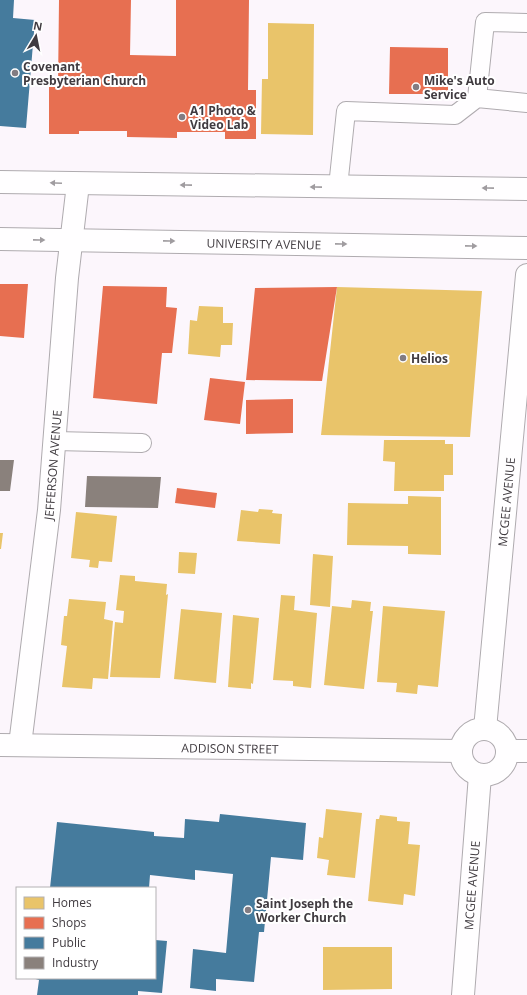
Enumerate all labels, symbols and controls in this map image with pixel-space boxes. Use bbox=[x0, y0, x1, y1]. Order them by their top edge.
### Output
north arrow bbox=[16, 16, 56, 56]
text: N bbox=[32, 17, 44, 34]
place label: Covenant Presbyterian Church bbox=[23, 58, 146, 89]
marker: Covenant Presbyterian Church bbox=[10, 68, 20, 78]
place label: Mike's Auto Service bbox=[424, 72, 495, 103]
marker: Mike's Auto Service bbox=[411, 82, 421, 92]
place label: A1 Photo & Video Lab bbox=[190, 102, 256, 133]
marker: A1 Photo & Video Lab bbox=[177, 112, 187, 122]
one-way arrow bbox=[49, 180, 62, 186]
one-way arrow bbox=[179, 182, 192, 188]
one-way arrow bbox=[310, 183, 322, 190]
one-way arrow bbox=[482, 185, 494, 192]
street label: UNIVERSITY AVENUE bbox=[206, 234, 321, 253]
one-way arrow bbox=[33, 237, 46, 243]
one-way arrow bbox=[163, 238, 176, 244]
one-way arrow bbox=[335, 241, 348, 247]
one-way arrow bbox=[465, 243, 478, 249]
place label: Helios bbox=[411, 350, 448, 367]
marker: Helios bbox=[398, 353, 408, 363]
street label: JEFFERSON AVENUE bbox=[39, 409, 65, 522]
street label: MCGEE AVENUE bbox=[493, 457, 519, 547]
street label: ADDISON STREET bbox=[181, 739, 279, 757]
street label: MCGEE AVENUE bbox=[460, 840, 483, 931]
legend bbox=[16, 887, 156, 979]
text: Homes bbox=[52, 894, 92, 911]
place label: Saint Joseph the Worker Church bbox=[256, 895, 353, 926]
marker: Saint Joseph the Worker Church bbox=[243, 905, 253, 915]
text: Shops bbox=[52, 914, 87, 931]
text: Public bbox=[52, 934, 86, 951]
text: Industry bbox=[52, 954, 99, 971]

